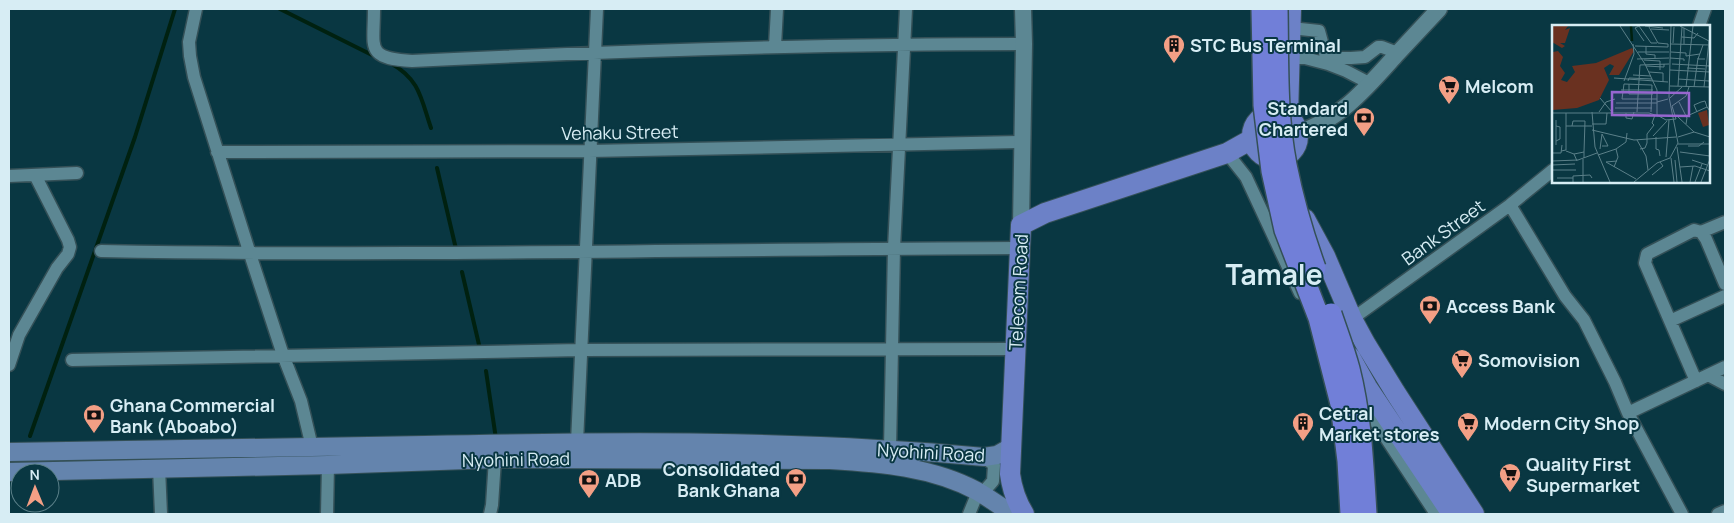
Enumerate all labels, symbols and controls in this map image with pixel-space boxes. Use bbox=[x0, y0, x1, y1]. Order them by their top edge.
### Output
inset map bbox=[1552, 25, 1709, 182]
building icon: STC Bus Terminal bbox=[1162, 33, 1186, 64]
place label: STC Bus Terminal bbox=[1190, 33, 1341, 57]
supermarket icon: Melcom bbox=[1437, 74, 1461, 105]
place label: Melcom bbox=[1465, 74, 1534, 98]
place label: Standard Chartered bbox=[1259, 96, 1348, 141]
bank icon: Standard Chartered bbox=[1352, 106, 1376, 137]
street label: Vehaku Street bbox=[561, 119, 679, 145]
street label: Bank Street bbox=[1397, 194, 1489, 270]
street label: Telecom Road bbox=[1003, 233, 1033, 351]
district label: Tamale bbox=[1225, 255, 1323, 293]
bank icon: Access Bank bbox=[1418, 294, 1442, 325]
place label: Access Bank bbox=[1446, 294, 1556, 318]
supermarket icon: Somovision bbox=[1450, 348, 1474, 379]
place label: Somovision bbox=[1478, 348, 1580, 372]
place label: Ghana Commercial Bank (Aboabo) bbox=[110, 393, 275, 438]
place label: Cetral Market stores bbox=[1319, 401, 1440, 446]
bank icon: Ghana Commercial Bank (Aboabo) bbox=[82, 403, 106, 434]
building icon: Cetral Market stores bbox=[1291, 411, 1315, 442]
supermarket icon: Modern City Shop bbox=[1456, 411, 1480, 442]
place label: Modern City Shop bbox=[1484, 411, 1639, 435]
street label: Nyohini Road bbox=[876, 437, 986, 467]
street label: Nyohini Road bbox=[462, 446, 570, 472]
place label: Quality First Supermarket bbox=[1526, 452, 1640, 497]
place label: Consolidated Bank Ghana bbox=[663, 457, 780, 502]
supermarket icon: Quality First Supermarket bbox=[1498, 462, 1522, 493]
north arrow bbox=[10, 463, 60, 513]
text: N bbox=[30, 465, 40, 484]
bank icon: Consolidated Bank Ghana bbox=[784, 467, 808, 498]
bank icon: ADB bbox=[577, 468, 601, 499]
place label: ADB bbox=[605, 468, 641, 492]

